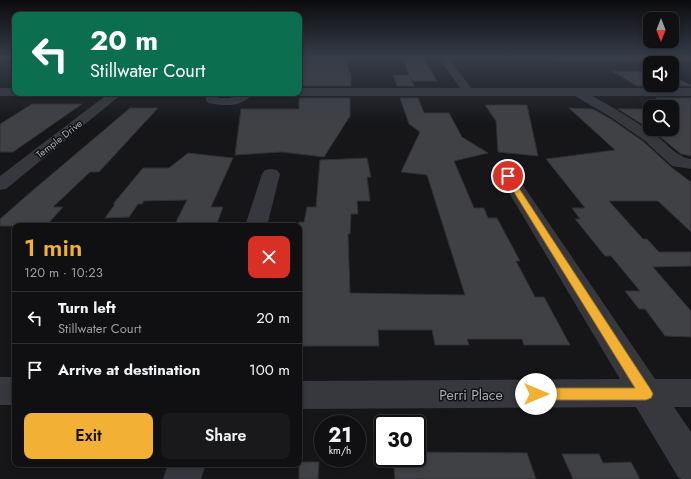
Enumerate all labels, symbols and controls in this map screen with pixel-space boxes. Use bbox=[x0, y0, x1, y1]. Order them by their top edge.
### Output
north arrow bbox=[643, 12, 679, 48]
map controls bbox=[643, 12, 679, 136]
text: 20 m bbox=[90, 20, 158, 61]
icon: left bbox=[24, 28, 76, 80]
button: sound bbox=[643, 56, 679, 92]
text: Stillwater Court bbox=[90, 58, 205, 84]
button: search bbox=[643, 100, 679, 136]
street label: Temple Drive bbox=[33, 116, 85, 162]
pin bbox=[491, 159, 525, 193]
icon: arrive bbox=[497, 165, 519, 187]
text: 1 min bbox=[24, 230, 82, 265]
button: close bbox=[248, 236, 290, 278]
text: 120 m · 10:23 bbox=[24, 263, 103, 282]
text: Turn left bbox=[58, 297, 116, 319]
icon: left bbox=[24, 307, 46, 329]
text: 20 m bbox=[256, 307, 290, 329]
text: Stillwater Court bbox=[58, 319, 141, 338]
icon: arrive bbox=[24, 359, 46, 381]
text: Arrive at destination bbox=[58, 359, 200, 381]
text: 100 m bbox=[249, 359, 290, 381]
position arrow bbox=[515, 373, 557, 415]
street label: Perri Place bbox=[439, 385, 503, 405]
button: Exit bbox=[24, 413, 153, 459]
button: Share bbox=[161, 413, 290, 459]
speed limit sign: 30 bbox=[374, 415, 426, 467]
text: 21 bbox=[328, 421, 352, 450]
text: km/h bbox=[329, 443, 351, 458]

